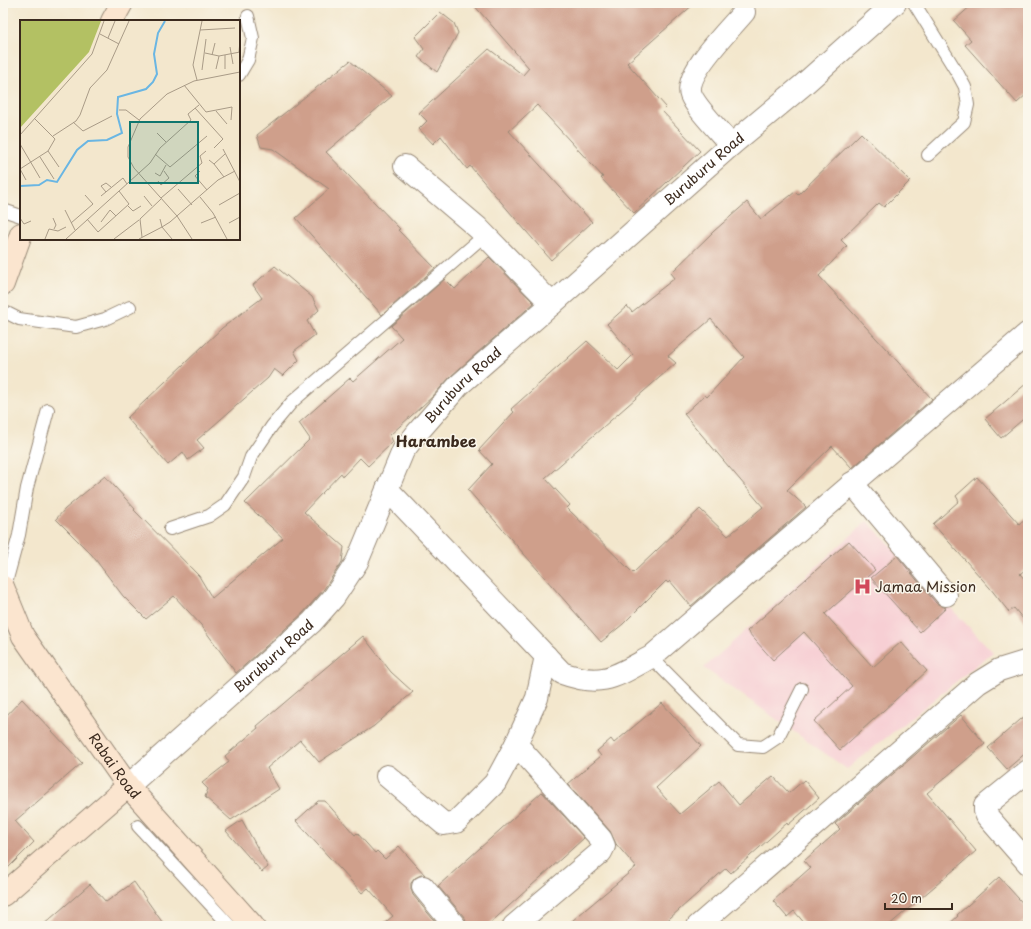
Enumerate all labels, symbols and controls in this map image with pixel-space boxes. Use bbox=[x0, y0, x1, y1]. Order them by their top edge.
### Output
inset map bbox=[20, 20, 240, 240]
street label: Buruburu Road bbox=[659, 127, 749, 210]
street label: Buruburu Road bbox=[419, 342, 506, 428]
district label: Harambee bbox=[396, 429, 476, 452]
place label: Jamaa Mission bbox=[875, 576, 976, 597]
hospital icon: Jamaa Mission bbox=[852, 577, 872, 597]
street label: Buruburu Road bbox=[228, 614, 318, 698]
street label: Rabai Road bbox=[84, 728, 146, 804]
scale bar bbox=[885, 885, 952, 911]
text: 20 m bbox=[891, 889, 922, 907]

